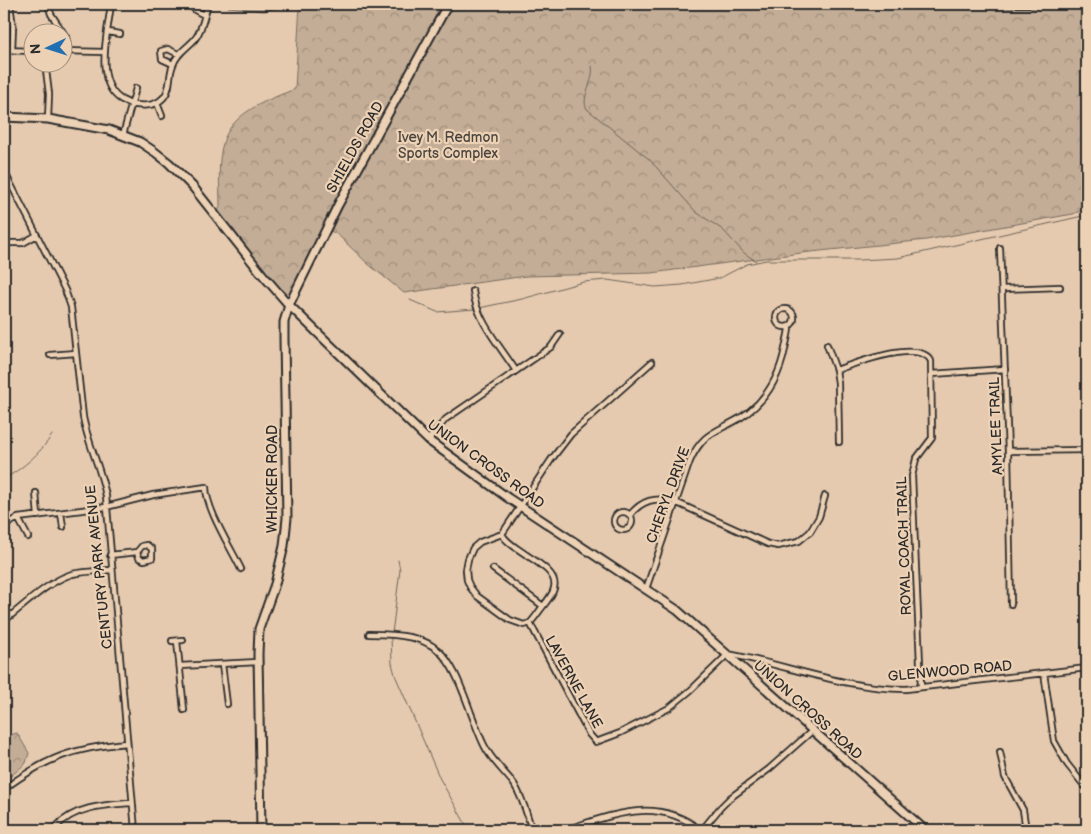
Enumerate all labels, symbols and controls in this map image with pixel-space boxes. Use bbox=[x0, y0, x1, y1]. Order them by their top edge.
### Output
north arrow bbox=[22, 22, 72, 72]
text: N bbox=[27, 43, 44, 55]
street label: SHIELDS ROAD bbox=[323, 98, 387, 196]
park label: Ivey M. Redmon Sports Complex bbox=[398, 129, 498, 162]
street label: AMYLEE TRAIL bbox=[986, 377, 1006, 475]
street label: UNION CROSS ROAD bbox=[424, 416, 548, 512]
street label: WHICKER ROAD bbox=[264, 425, 281, 533]
street label: CHERYL DRIVE bbox=[643, 444, 693, 546]
street label: ROYAL COACH TRAIL bbox=[893, 476, 915, 616]
street label: CENTURY PARK AVENUE bbox=[82, 484, 116, 650]
street label: LAVERNE LANE bbox=[542, 633, 606, 731]
street label: UNION CROSS ROAD bbox=[750, 657, 866, 763]
street label: GLENWOOD ROAD bbox=[887, 657, 1013, 685]

